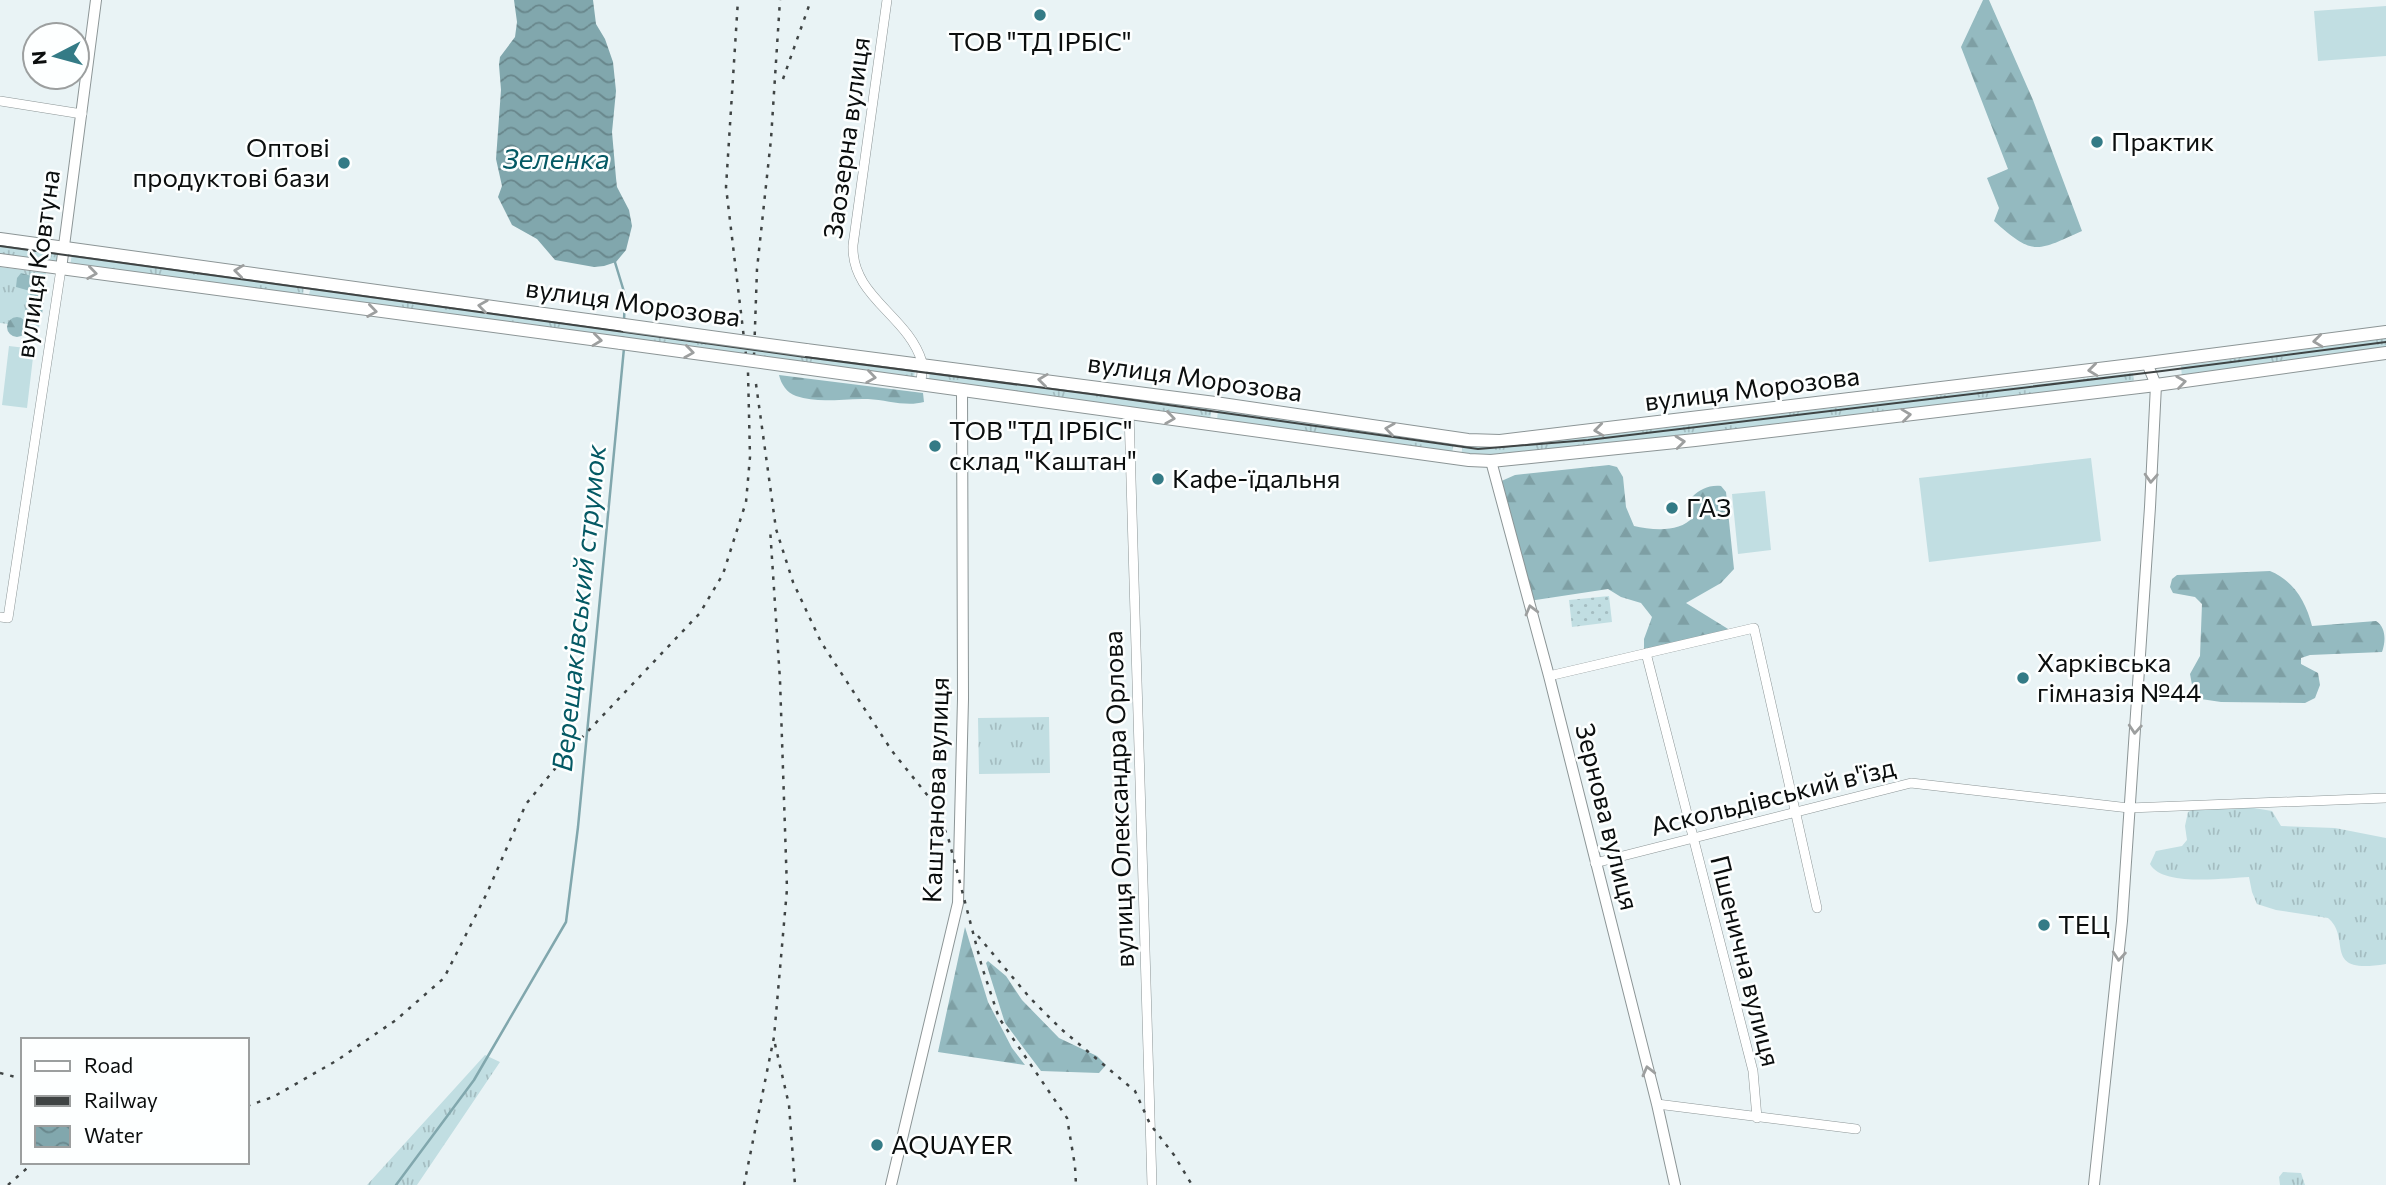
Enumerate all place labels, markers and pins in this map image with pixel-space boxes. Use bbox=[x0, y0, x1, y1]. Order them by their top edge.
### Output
marker: ТОВ "ТД ІРБІС" bbox=[1032, 7, 1048, 23]
place label: ТОВ "ТД ІРБІС" bbox=[948, 25, 1132, 56]
place label: Практик bbox=[2111, 125, 2214, 156]
place label: Оптові продуктові бази bbox=[132, 131, 330, 192]
marker: Практик bbox=[2089, 134, 2105, 150]
marker: Оптові продуктові бази bbox=[336, 155, 352, 171]
place label: ТОВ "ТД ІРБІС" склад "Каштан" bbox=[949, 414, 1137, 475]
marker: ТОВ "ТД ІРБІС" склад "Каштан" bbox=[927, 438, 943, 454]
place label: Кафе-їдальня bbox=[1172, 462, 1340, 493]
marker: Кафе-їдальня bbox=[1150, 471, 1166, 487]
place label: ГАЗ bbox=[1686, 491, 1731, 522]
marker: ГАЗ bbox=[1664, 500, 1680, 516]
place label: Харківська гімназія №44 bbox=[2037, 646, 2201, 707]
marker: Харківська гімназія №44 bbox=[2015, 670, 2031, 686]
place label: ТЕЦ bbox=[2058, 908, 2110, 939]
marker: ТЕЦ bbox=[2036, 917, 2052, 933]
place label: AQUAYER bbox=[891, 1128, 1013, 1159]
marker: AQUAYER bbox=[869, 1137, 885, 1153]

